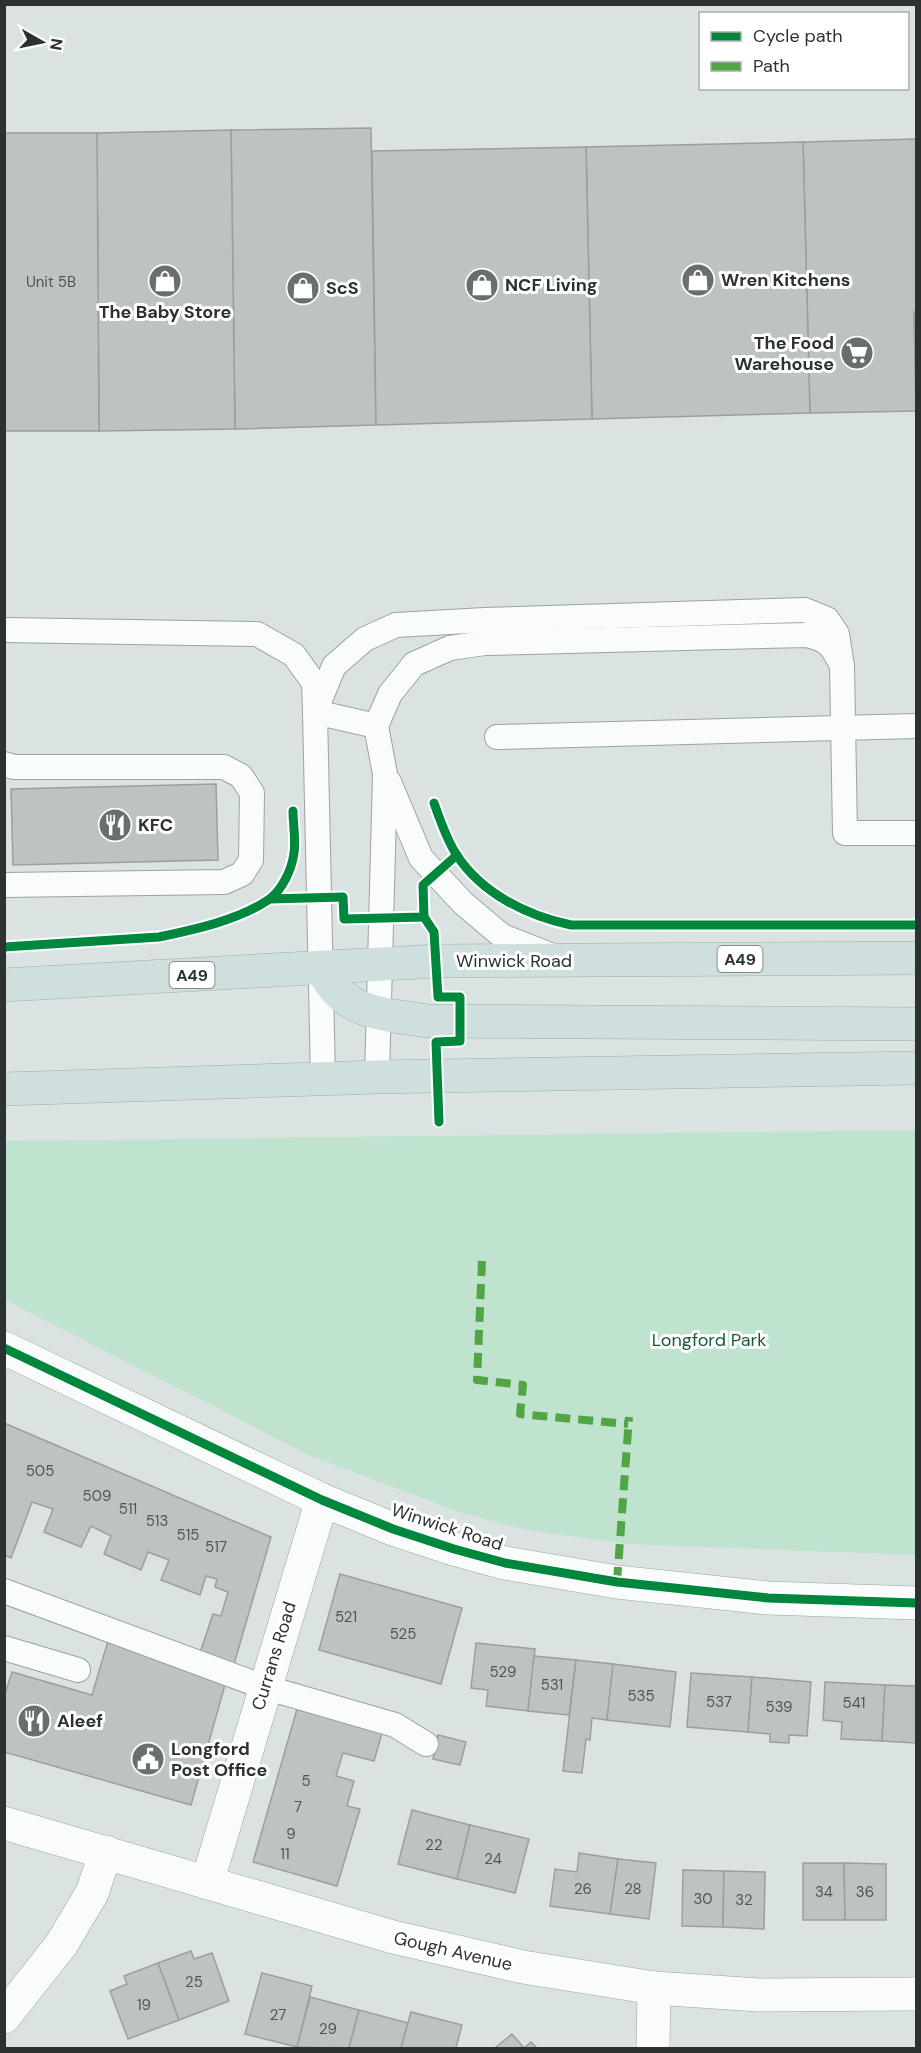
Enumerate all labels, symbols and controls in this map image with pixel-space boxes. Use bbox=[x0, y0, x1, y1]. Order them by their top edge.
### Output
north arrow bbox=[12, 12, 72, 72]
legend bbox=[699, 12, 909, 90]
text: Cycle path bbox=[753, 24, 843, 48]
text: N bbox=[45, 37, 68, 52]
text: Path bbox=[753, 54, 790, 78]
shop icon: Wren Kitchens bbox=[680, 262, 716, 298]
shop icon: The Baby Store bbox=[147, 263, 183, 299]
shop icon: NCF Living bbox=[464, 267, 500, 303]
place label: Wren Kitchens bbox=[721, 268, 850, 292]
shop icon: ScS bbox=[285, 270, 321, 306]
house number: Unit 5B bbox=[26, 272, 76, 292]
place label: NCF Living bbox=[505, 273, 598, 297]
place label: ScS bbox=[326, 276, 359, 300]
place label: The Baby Store bbox=[99, 300, 231, 324]
place label: The Food Warehouse bbox=[735, 331, 834, 376]
supermarket icon: The Food Warehouse bbox=[839, 335, 875, 371]
restaurant icon: KFC bbox=[97, 807, 133, 843]
place label: KFC bbox=[138, 813, 173, 837]
road number: A49 bbox=[718, 946, 762, 972]
street label: Winwick Road bbox=[456, 949, 572, 973]
road number: A49 bbox=[170, 962, 214, 988]
park label: Longford Park bbox=[652, 1328, 766, 1352]
house number: 505 bbox=[26, 1461, 54, 1481]
house number: 509 bbox=[83, 1486, 111, 1506]
street label: Winwick Road bbox=[388, 1498, 506, 1556]
house number: 511 bbox=[119, 1499, 137, 1519]
house number: 513 bbox=[146, 1511, 168, 1531]
house number: 515 bbox=[177, 1525, 199, 1545]
house number: 517 bbox=[205, 1537, 227, 1557]
street label: Currans Road bbox=[246, 1599, 302, 1713]
house number: 521 bbox=[335, 1607, 357, 1627]
house number: 525 bbox=[390, 1624, 416, 1644]
house number: 529 bbox=[490, 1662, 516, 1682]
house number: 531 bbox=[541, 1675, 563, 1695]
house number: 535 bbox=[627, 1686, 655, 1706]
house number: 537 bbox=[706, 1692, 732, 1712]
house number: 541 bbox=[843, 1693, 865, 1713]
house number: 539 bbox=[765, 1697, 793, 1717]
restaurant icon: Aleef bbox=[16, 1703, 52, 1739]
place label: Aleef bbox=[57, 1709, 103, 1733]
place label: Longford Post Office bbox=[171, 1737, 268, 1782]
public building icon: Longford Post Office bbox=[130, 1741, 166, 1777]
house number: 5 bbox=[301, 1771, 311, 1791]
house number: 7 bbox=[294, 1797, 302, 1817]
house number: 9 bbox=[286, 1824, 296, 1844]
house number: 22 bbox=[425, 1835, 443, 1855]
house number: 11 bbox=[280, 1844, 290, 1864]
house number: 24 bbox=[484, 1849, 502, 1869]
house number: 26 bbox=[574, 1879, 592, 1899]
house number: 28 bbox=[624, 1879, 642, 1899]
house number: 34 bbox=[815, 1882, 833, 1902]
house number: 36 bbox=[856, 1882, 874, 1902]
house number: 30 bbox=[693, 1889, 713, 1909]
house number: 32 bbox=[735, 1890, 753, 1910]
street label: Gough Avenue bbox=[391, 1926, 515, 1976]
house number: 25 bbox=[185, 1972, 203, 1992]
house number: 19 bbox=[137, 1995, 151, 2015]
house number: 27 bbox=[270, 2005, 286, 2025]
house number: 29 bbox=[319, 2019, 337, 2039]

